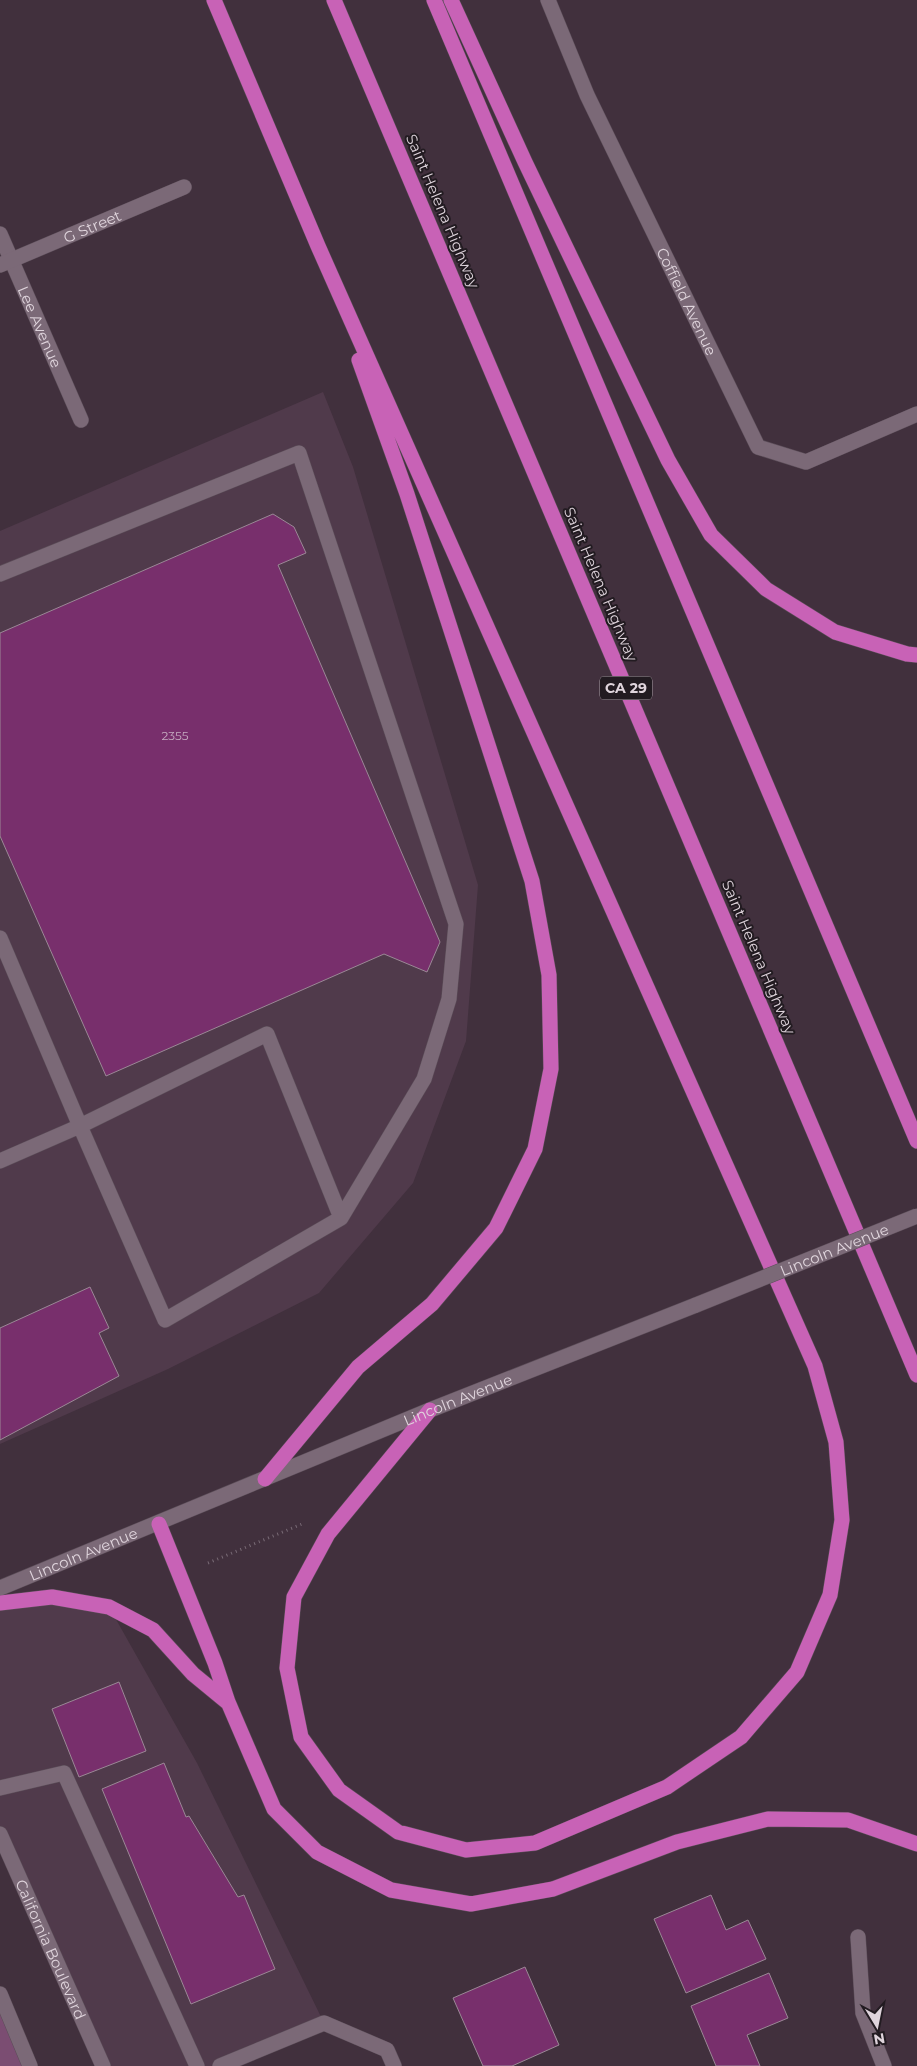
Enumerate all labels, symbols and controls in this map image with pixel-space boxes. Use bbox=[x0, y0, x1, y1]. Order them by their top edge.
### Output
street label: Saint Helena Highway bbox=[402, 131, 484, 292]
street label: G Street bbox=[60, 205, 124, 247]
street label: Coffield Avenue bbox=[653, 244, 721, 358]
street label: Lee Avenue bbox=[14, 283, 66, 370]
street label: Saint Helena Highway bbox=[560, 504, 642, 665]
road number: CA 29 bbox=[600, 676, 652, 700]
house number: 2355 bbox=[162, 728, 189, 743]
street label: Saint Helena Highway bbox=[718, 877, 800, 1038]
street label: Lincoln Avenue bbox=[777, 1219, 891, 1280]
street label: Lincoln Avenue bbox=[400, 1369, 515, 1430]
street label: Lincoln Avenue bbox=[26, 1523, 140, 1584]
street label: California Boulevard bbox=[12, 1876, 90, 2022]
north arrow bbox=[852, 2001, 902, 2051]
text: N bbox=[872, 2029, 886, 2049]

